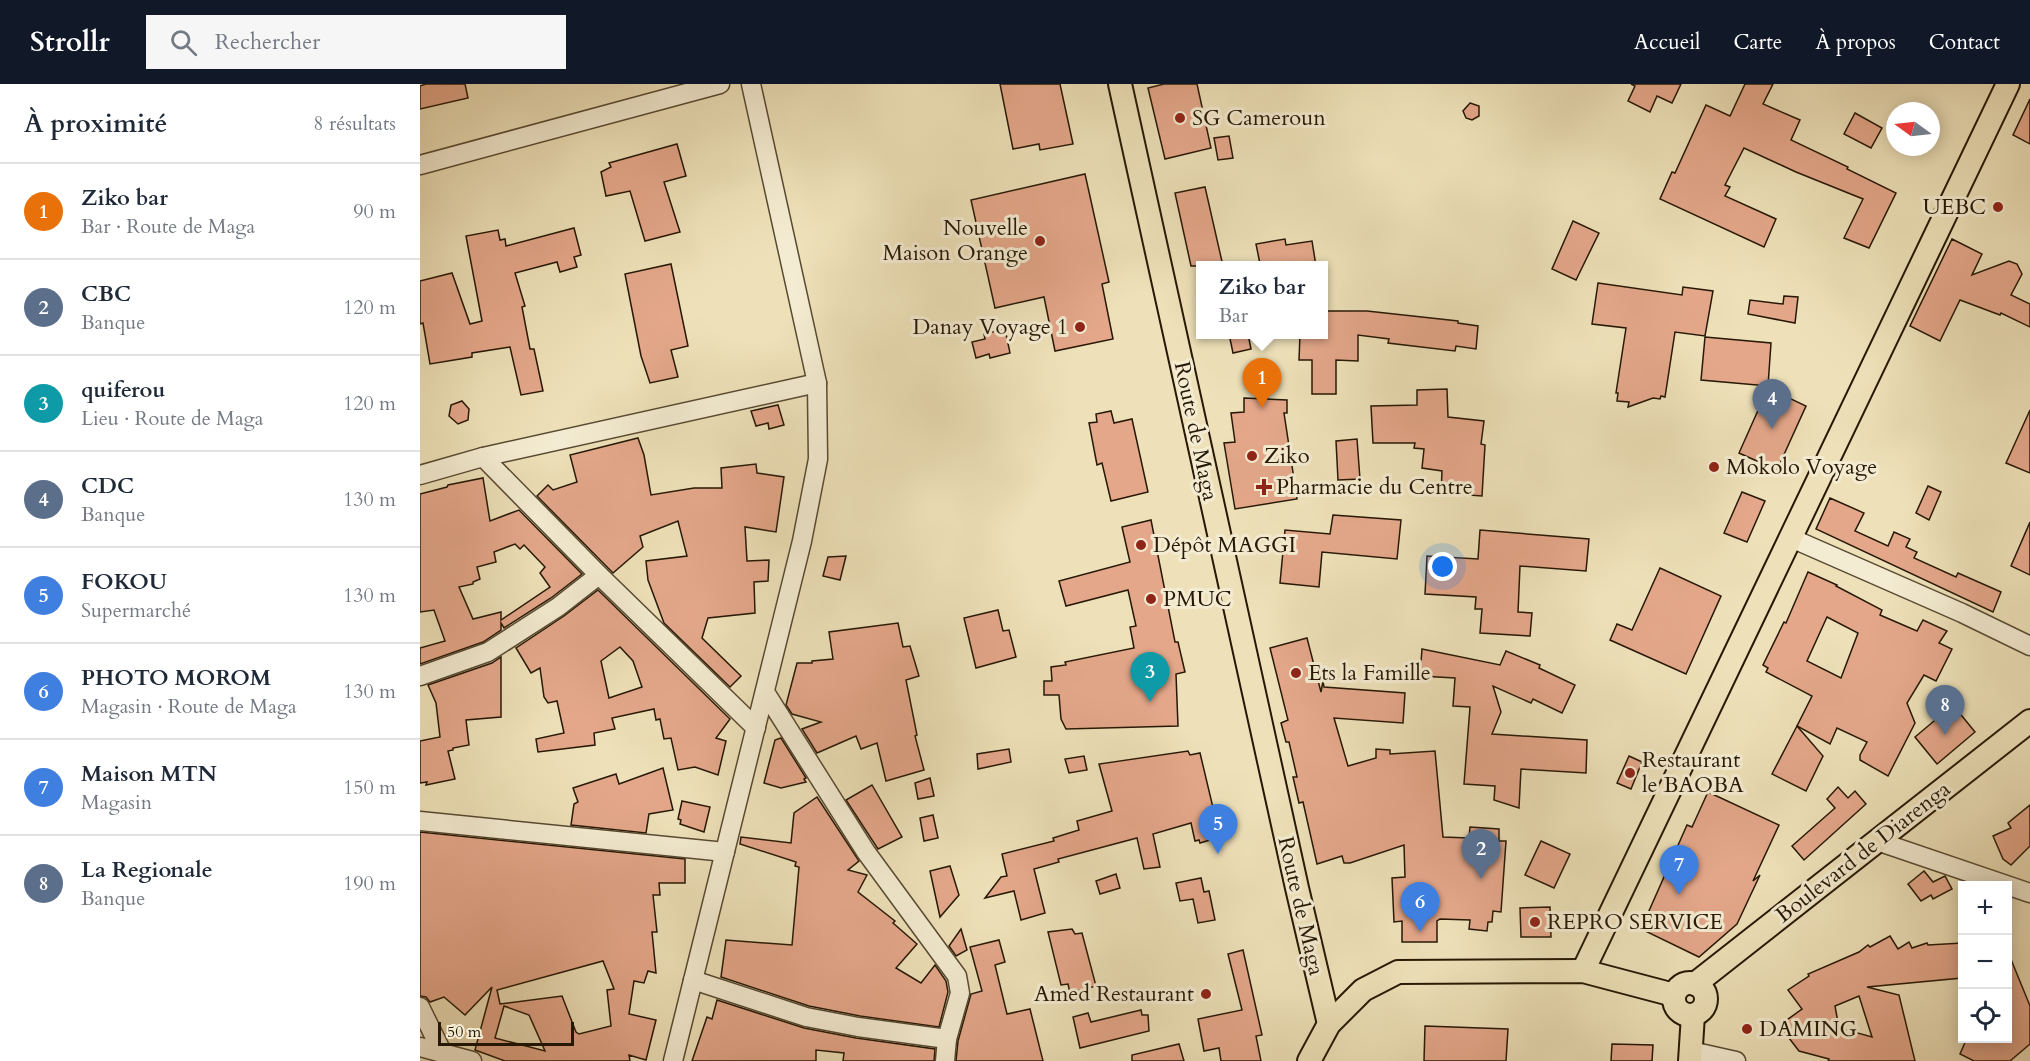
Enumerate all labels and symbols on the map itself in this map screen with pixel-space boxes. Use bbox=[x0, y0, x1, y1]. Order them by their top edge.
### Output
north arrow bbox=[1886, 102, 1940, 156]
place label: SG Cameroun bbox=[1192, 103, 1326, 133]
marker: SG Cameroun bbox=[1173, 111, 1187, 125]
place label: UEBC bbox=[1923, 192, 1986, 222]
marker: UEBC bbox=[1991, 200, 2005, 214]
place label: Nouvelle Maison Orange bbox=[883, 213, 1028, 268]
marker: Nouvelle Maison Orange bbox=[1033, 234, 1047, 248]
place label: Danay Voyage 1 bbox=[912, 312, 1068, 342]
marker: Danay Voyage 1 bbox=[1073, 320, 1087, 334]
pin: 1 bbox=[1242, 358, 1282, 408]
street label: Route de Maga bbox=[1167, 359, 1226, 504]
pin: 4 bbox=[1752, 380, 1792, 429]
place label: Ziko bbox=[1264, 441, 1310, 471]
marker: Ziko bbox=[1245, 449, 1259, 463]
place label: Mokolo Voyage bbox=[1726, 452, 1877, 482]
marker: Mokolo Voyage bbox=[1707, 460, 1721, 474]
place label: Pharmacie du Centre bbox=[1276, 472, 1473, 502]
marker: Pharmacie du Centre bbox=[1257, 480, 1271, 494]
place label: Dépôt MAGGI bbox=[1153, 530, 1296, 560]
marker: Dépôt MAGGI bbox=[1134, 538, 1148, 552]
your location bbox=[1428, 552, 1457, 581]
place label: PMUC bbox=[1163, 584, 1232, 614]
marker: PMUC bbox=[1144, 592, 1158, 606]
pin: 3 bbox=[1130, 652, 1170, 702]
place label: Ets la Famille bbox=[1308, 658, 1431, 688]
marker: Ets la Famille bbox=[1289, 666, 1303, 680]
pin: 8 bbox=[1926, 686, 1964, 735]
place label: Restaurant le BAOBA bbox=[1642, 745, 1744, 800]
marker: Restaurant le BAOBA bbox=[1623, 766, 1637, 780]
street label: Boulevard de Diarenga bbox=[1769, 774, 1957, 930]
pin: 5 bbox=[1198, 804, 1238, 854]
pin: 2 bbox=[1462, 830, 1500, 879]
street label: Route de Maga bbox=[1270, 834, 1332, 979]
pin: 7 bbox=[1660, 846, 1698, 895]
pin: 6 bbox=[1400, 882, 1440, 932]
place label: REPRO SERVICE bbox=[1547, 907, 1723, 937]
marker: REPRO SERVICE bbox=[1528, 915, 1542, 929]
place label: Amed Restaurant bbox=[1034, 979, 1194, 1009]
marker: Amed Restaurant bbox=[1199, 987, 1213, 1001]
place label: DAMING bbox=[1759, 1014, 1857, 1044]
scale bar bbox=[438, 1019, 574, 1046]
marker: DAMING bbox=[1740, 1022, 1754, 1036]

